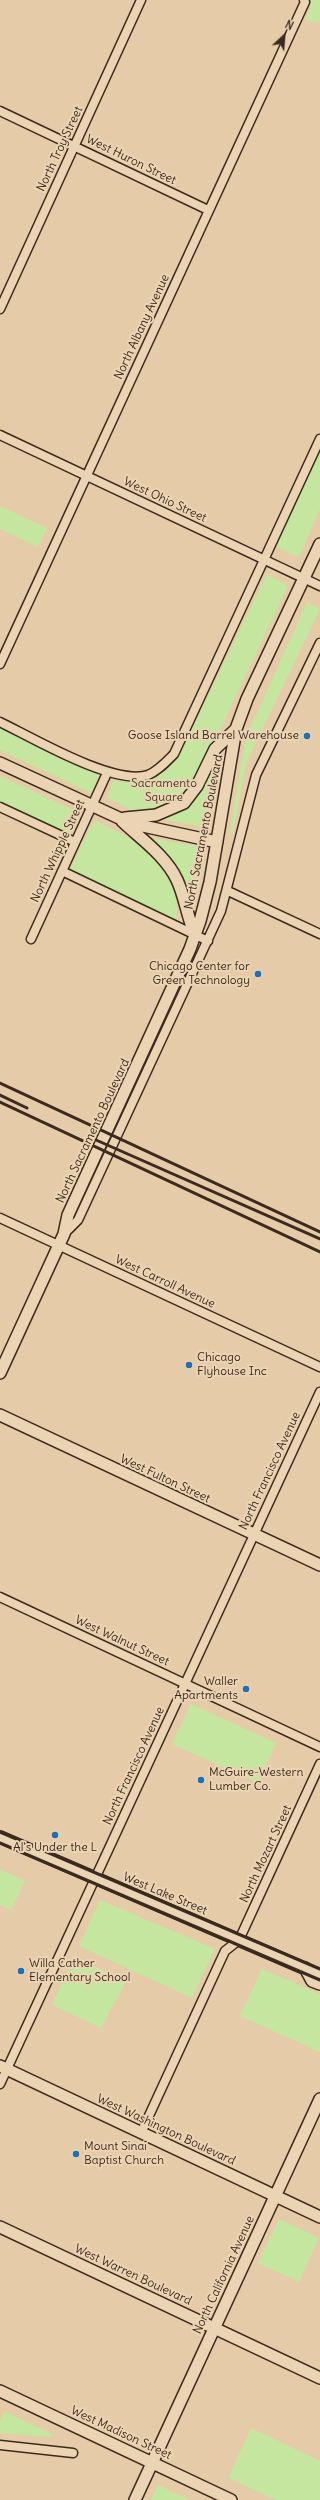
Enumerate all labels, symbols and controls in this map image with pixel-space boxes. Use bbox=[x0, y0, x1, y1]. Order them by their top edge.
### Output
north arrow bbox=[264, 16, 304, 56]
text: N bbox=[283, 17, 296, 33]
street label: North Troy Street bbox=[34, 104, 86, 194]
street label: West Huron Street bbox=[84, 132, 178, 188]
street label: North Albany Avenue bbox=[111, 272, 173, 382]
street label: West Ohio Street bbox=[121, 474, 209, 526]
place label: Goose Island Barrel Warehouse bbox=[128, 729, 299, 743]
marker: Goose Island Barrel Warehouse bbox=[302, 731, 312, 741]
street label: North Sacramento Boulevard bbox=[182, 753, 226, 911]
park label: Sacramento Square bbox=[131, 777, 197, 805]
street label: North Whipple Street bbox=[28, 797, 88, 905]
place label: Chicago Center for Green Technology bbox=[149, 960, 250, 988]
marker: Chicago Center for Green Technology bbox=[253, 969, 263, 979]
street label: North Sacramento Boulevard bbox=[53, 1057, 133, 1205]
street label: West Carroll Avenue bbox=[113, 1252, 217, 1312]
place label: Chicago Flyhouse Inc bbox=[197, 1351, 267, 1379]
marker: Chicago Flyhouse Inc bbox=[184, 1360, 194, 1370]
street label: North Francisco Avenue bbox=[236, 1410, 304, 1532]
street label: West Fulton Street bbox=[118, 1452, 212, 1506]
street label: West Walnut Street bbox=[73, 1613, 171, 1669]
place label: Waller Apartments bbox=[174, 1675, 238, 1703]
marker: Waller Apartments bbox=[241, 1684, 251, 1694]
street label: North Francisco Avenue bbox=[100, 1705, 168, 1827]
place label: McGuire-Western Lumber Co. bbox=[209, 1766, 303, 1794]
marker: McGuire-Western Lumber Co. bbox=[196, 1775, 206, 1785]
street label: North Mozart Street bbox=[237, 1803, 295, 1905]
marker: Al's Under the L bbox=[50, 1830, 60, 1840]
place label: Al's Under the L bbox=[13, 1841, 97, 1855]
street label: West Lake Street bbox=[121, 1870, 209, 1918]
place label: Willa Cather Elementary School bbox=[29, 1957, 130, 1985]
marker: Willa Cather Elementary School bbox=[16, 1966, 26, 1976]
street label: West Washington Boulevard bbox=[94, 2092, 238, 2168]
place label: Mount Sinai Baptist Church bbox=[84, 2140, 164, 2168]
marker: Mount Sinai Baptist Church bbox=[71, 2149, 81, 2159]
street label: North California Avenue bbox=[190, 2214, 258, 2336]
street label: West Warren Boulevard bbox=[72, 2242, 194, 2308]
street label: West Madison Street bbox=[68, 2403, 174, 2463]

